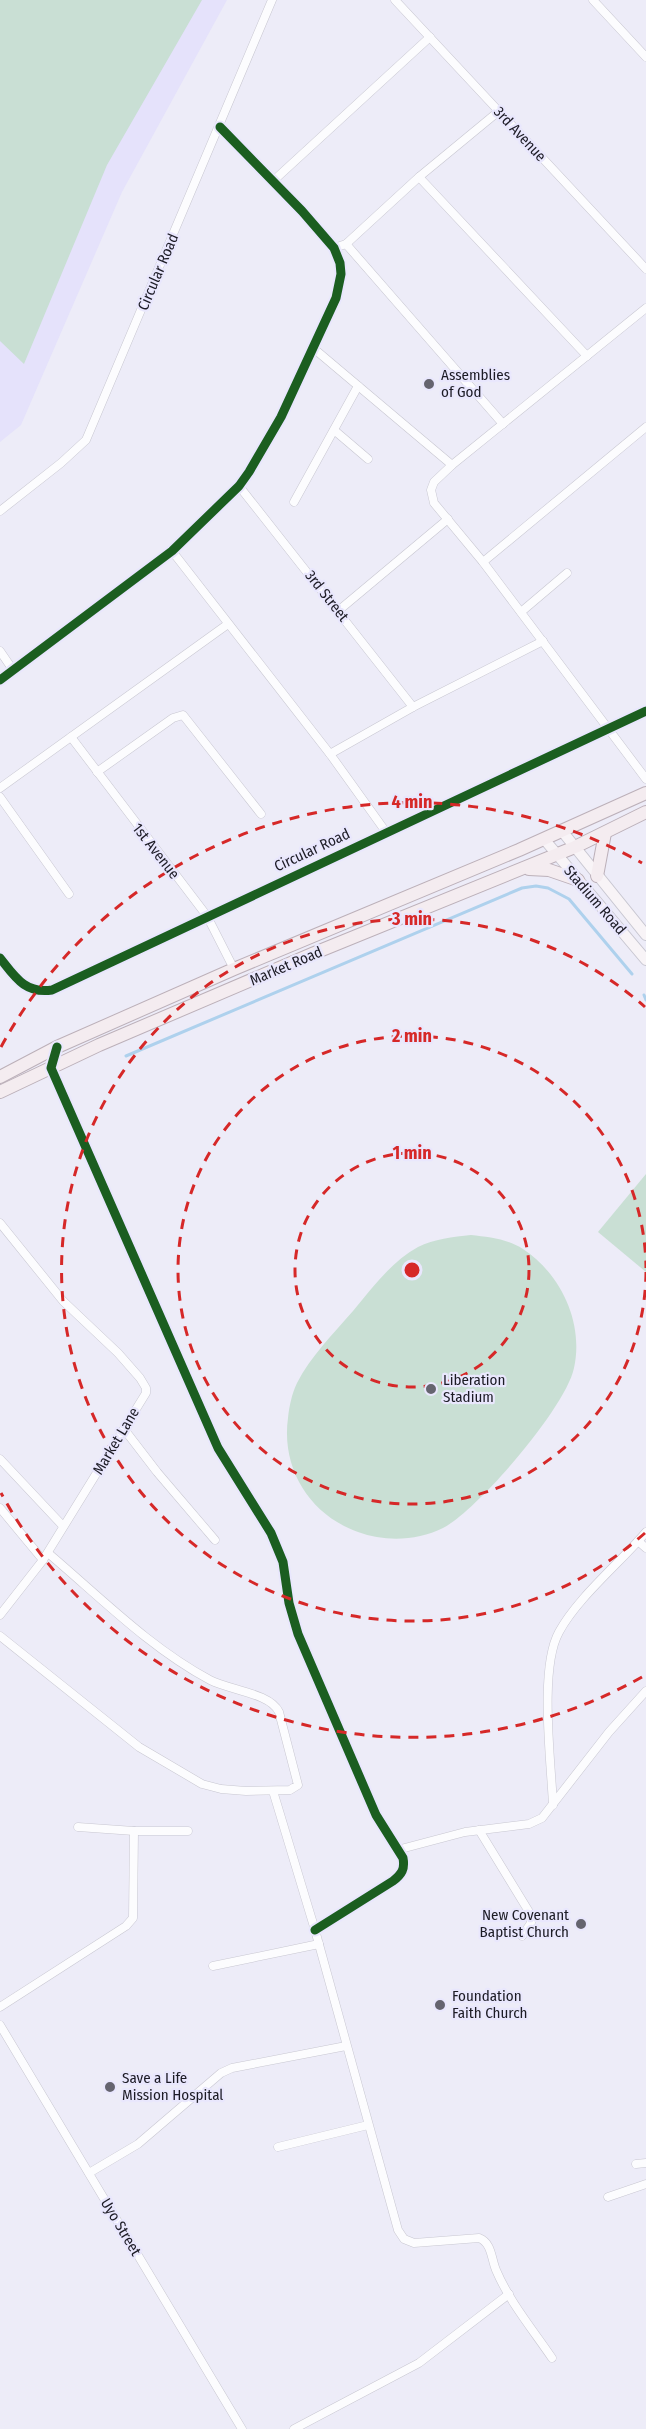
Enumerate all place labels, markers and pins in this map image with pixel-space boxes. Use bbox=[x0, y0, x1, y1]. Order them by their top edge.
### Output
place label: Assemblies of God bbox=[441, 366, 510, 401]
marker: Assemblies of God bbox=[422, 377, 436, 391]
centre of rings bbox=[402, 1260, 422, 1280]
place label: Liberation Stadium bbox=[443, 1371, 505, 1406]
marker: Liberation Stadium bbox=[424, 1382, 438, 1396]
place label: New Covenant Baptist Church bbox=[480, 1906, 569, 1941]
marker: New Covenant Baptist Church bbox=[574, 1917, 588, 1931]
place label: Foundation Faith Church bbox=[452, 1987, 528, 2022]
marker: Foundation Faith Church bbox=[433, 1998, 447, 2012]
place label: Save a Life Mission Hospital bbox=[122, 2069, 223, 2104]
marker: Save a Life Mission Hospital bbox=[103, 2080, 117, 2094]

